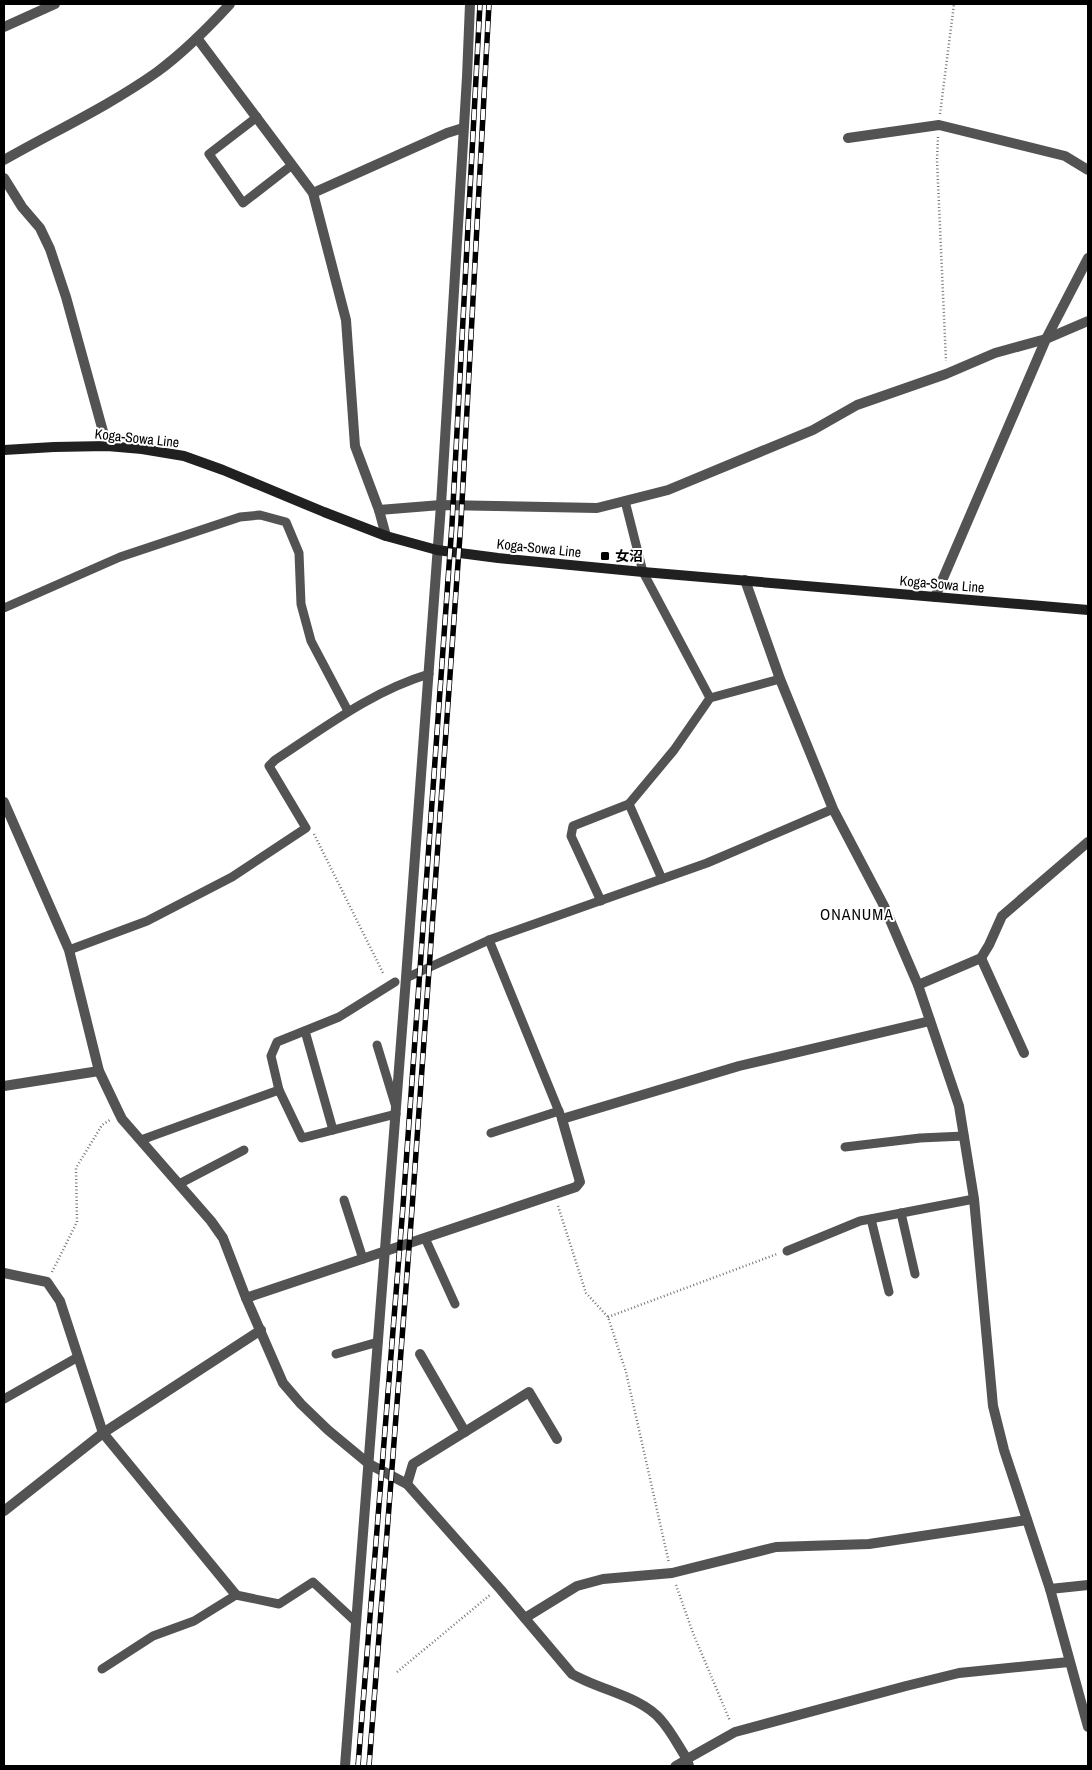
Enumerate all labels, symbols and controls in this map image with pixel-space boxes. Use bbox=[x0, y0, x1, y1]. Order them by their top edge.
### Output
street label: Koga-Sowa Line bbox=[94, 425, 180, 451]
street label: Koga-Sowa Line bbox=[496, 535, 582, 561]
place label: 女沼 bbox=[615, 547, 643, 565]
marker: 女沼 bbox=[599, 550, 611, 562]
street label: Koga-Sowa Line bbox=[899, 571, 985, 597]
district label: ONANUMA bbox=[820, 903, 894, 925]

